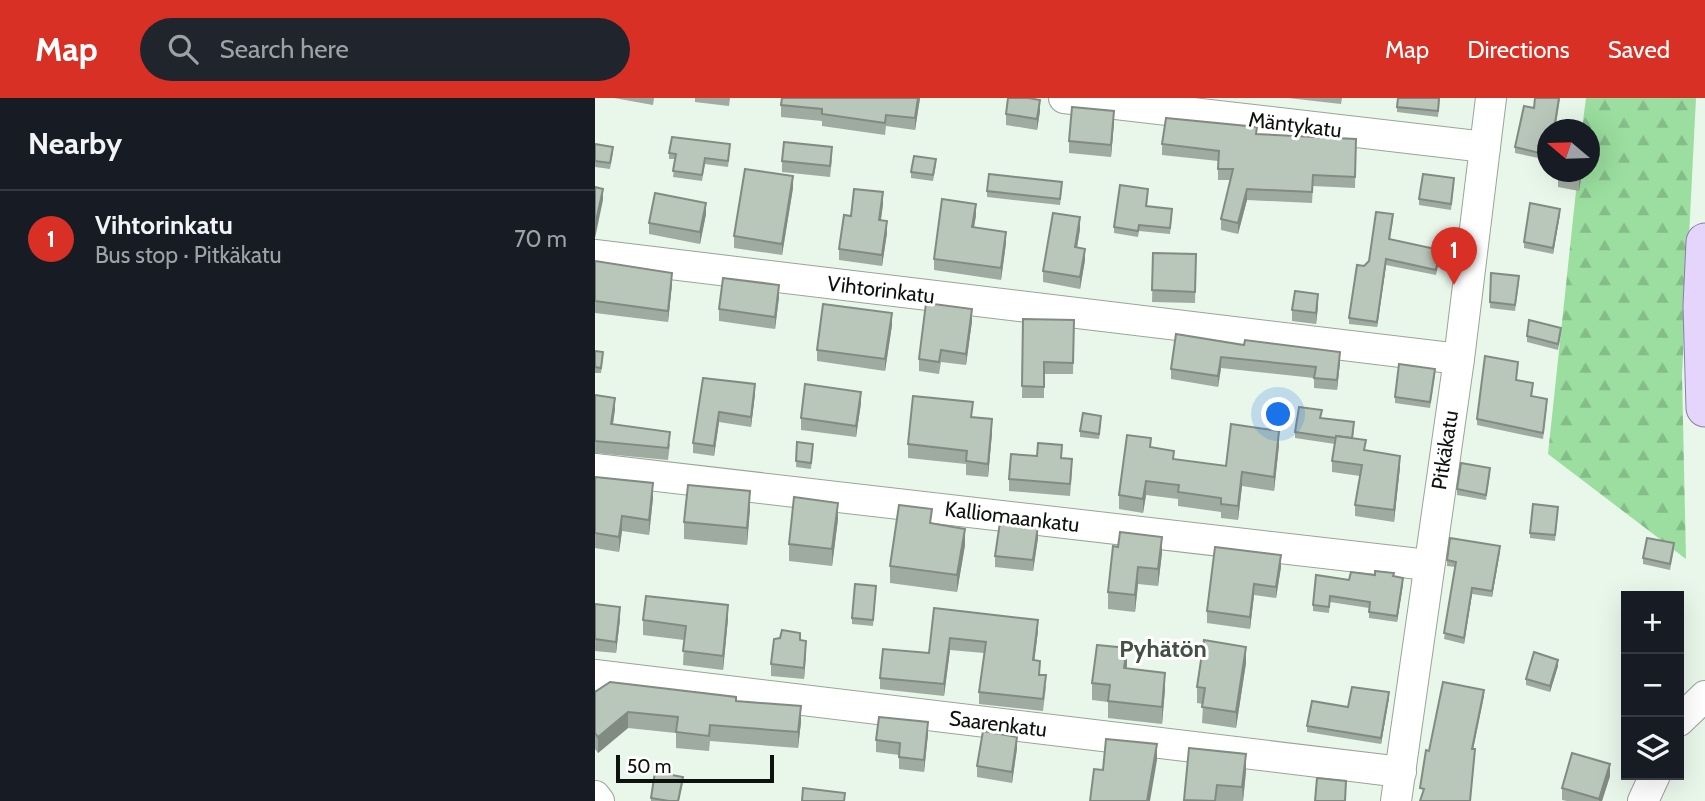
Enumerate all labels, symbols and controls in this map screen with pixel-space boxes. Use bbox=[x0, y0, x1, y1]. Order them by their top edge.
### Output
search box bbox=[140, 18, 630, 81]
text: Map bbox=[35, 29, 98, 69]
icon: search bbox=[164, 30, 202, 68]
text: Search here bbox=[220, 33, 349, 65]
text: Map bbox=[1385, 35, 1429, 64]
text: Directions bbox=[1467, 35, 1570, 64]
text: Saved bbox=[1608, 35, 1670, 64]
street label: Mäntykatu bbox=[1247, 106, 1343, 143]
north arrow bbox=[1537, 119, 1600, 182]
text: Nearby bbox=[28, 125, 122, 162]
text: Vihtorinkatu bbox=[95, 209, 233, 241]
text: 1 bbox=[47, 225, 55, 253]
text: 70 m bbox=[514, 225, 567, 253]
pin: 1 bbox=[1431, 227, 1477, 285]
text: Bus stop · Pitkäkatu bbox=[95, 241, 282, 269]
street label: Vihtorinkatu bbox=[826, 271, 936, 308]
your location bbox=[1261, 397, 1295, 431]
street label: Pitkäkatu bbox=[1426, 408, 1463, 491]
street label: Kalliomaankatu bbox=[943, 496, 1081, 537]
map controls bbox=[1621, 591, 1684, 780]
button: + bbox=[1621, 591, 1684, 654]
district label: Pyhätön bbox=[1119, 634, 1207, 663]
button: − bbox=[1621, 654, 1684, 717]
street label: Saarenkatu bbox=[948, 705, 1048, 742]
button: layers bbox=[1621, 717, 1684, 780]
scale bar bbox=[616, 752, 773, 784]
text: 50 m bbox=[627, 755, 671, 778]

